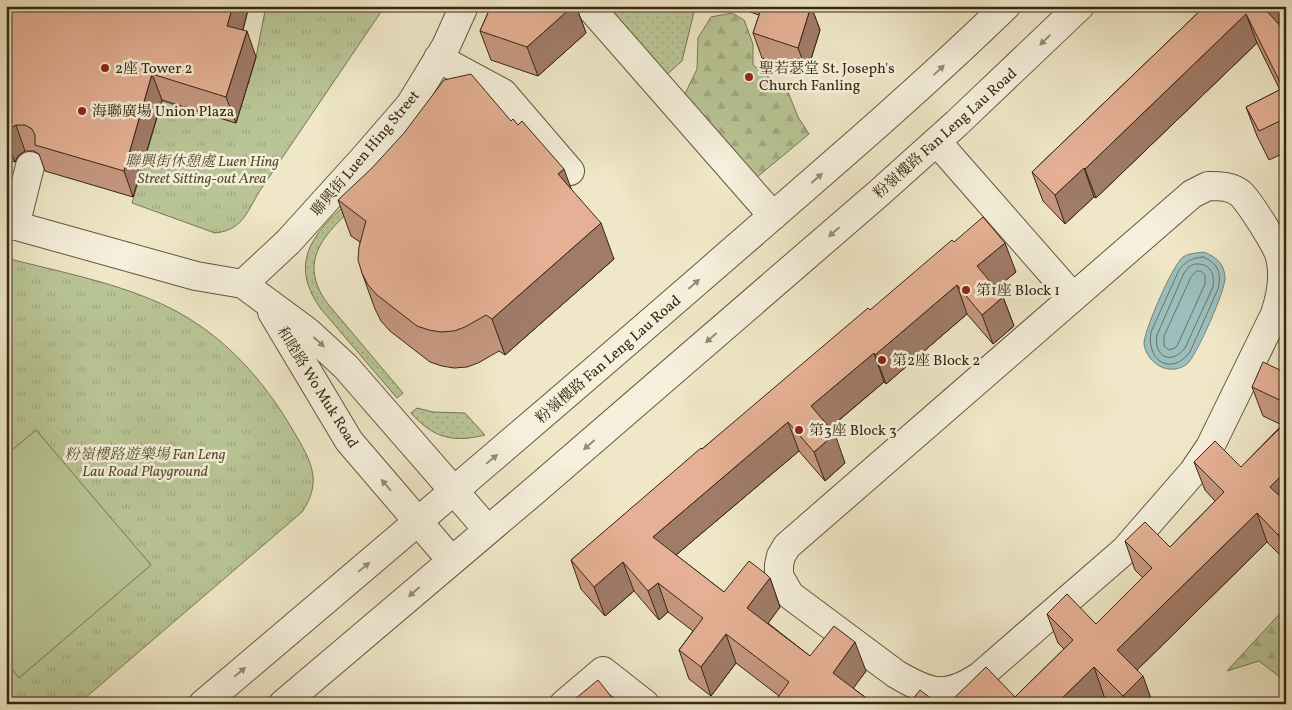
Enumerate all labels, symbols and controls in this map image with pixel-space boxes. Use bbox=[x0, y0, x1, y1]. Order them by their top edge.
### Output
one-way arrow bbox=[1039, 34, 1051, 46]
place label: 2座 Tower 2 bbox=[115, 59, 193, 80]
place label: 聖若瑟堂 St. Joseph's Church Fanling bbox=[759, 59, 895, 97]
marker: 2座 Tower 2 bbox=[99, 62, 111, 74]
street label: 粉嶺樓路 Fan Leng Lau Road bbox=[870, 64, 1022, 204]
one-way arrow bbox=[932, 64, 944, 76]
marker: 聖若瑟堂 St. Joseph's Church Fanling bbox=[743, 71, 755, 83]
street label: 聯興街 Luen Hing Street bbox=[307, 86, 425, 221]
place label: 海聯廣場 Union Plaza bbox=[92, 102, 234, 123]
marker: 海聯廣場 Union Plaza bbox=[76, 105, 88, 117]
park label: 聯興街休憩處 Luen Hing Street Sitting-out Area bbox=[125, 152, 279, 190]
one-way arrow bbox=[811, 173, 823, 184]
one-way arrow bbox=[829, 226, 841, 238]
one-way arrow bbox=[688, 279, 701, 290]
place label: 第1座 Block 1 bbox=[976, 281, 1060, 302]
marker: 第1座 Block 1 bbox=[960, 284, 972, 296]
street label: 粉嶺樓路 Fan Leng Lau Road bbox=[532, 291, 686, 429]
street label: 和睦路 Wo Muk Road bbox=[271, 323, 363, 453]
one-way arrow bbox=[706, 332, 718, 344]
one-way arrow bbox=[312, 336, 324, 348]
place label: 第2座 Block 2 bbox=[892, 351, 980, 372]
marker: 第2座 Block 2 bbox=[876, 354, 888, 366]
place label: 第3座 Block 3 bbox=[809, 421, 897, 442]
marker: 第3座 Block 3 bbox=[793, 424, 805, 436]
one-way arrow bbox=[582, 439, 595, 450]
park label: 粉嶺樓路遊樂場 Fan Leng Lau Road Playground bbox=[65, 445, 226, 483]
one-way arrow bbox=[485, 453, 497, 465]
one-way arrow bbox=[380, 479, 392, 491]
one-way arrow bbox=[357, 561, 370, 572]
one-way arrow bbox=[409, 586, 421, 598]
one-way arrow bbox=[234, 667, 247, 678]

